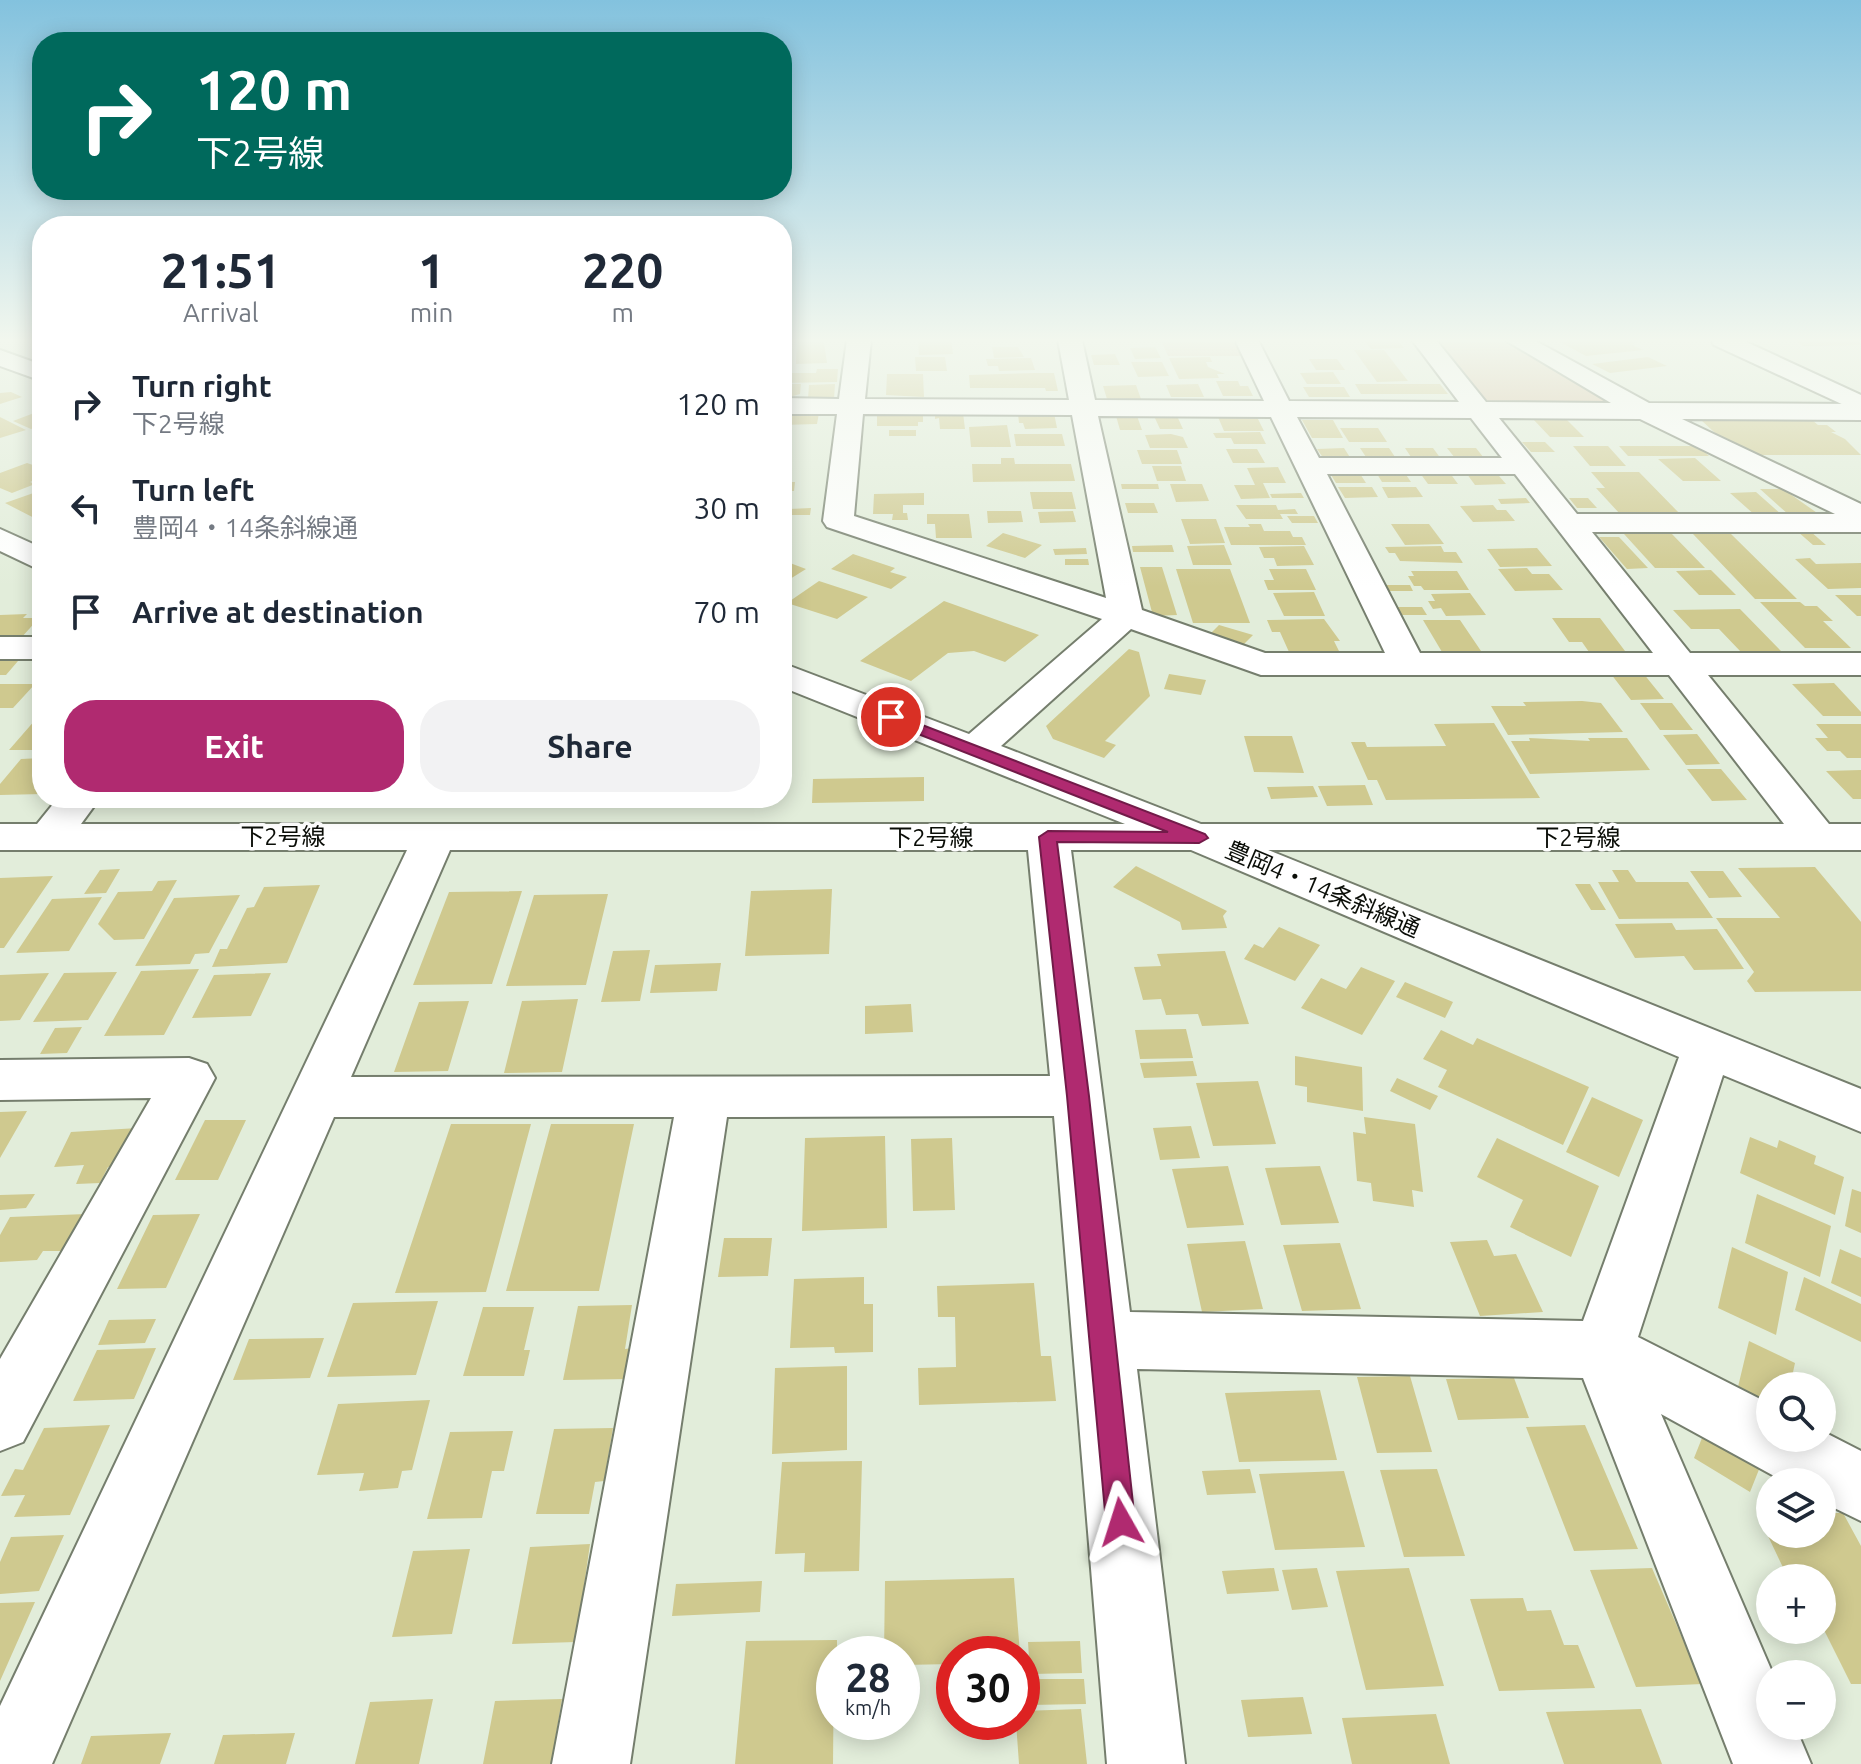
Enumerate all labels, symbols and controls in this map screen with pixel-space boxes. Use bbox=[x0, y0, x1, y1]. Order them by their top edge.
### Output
text: 120 m bbox=[196, 58, 352, 121]
icon: right bbox=[64, 64, 168, 168]
text: 下2号線 bbox=[196, 132, 324, 173]
text: 21:51 bbox=[161, 243, 281, 297]
text: 1 bbox=[418, 243, 445, 297]
text: 220 bbox=[582, 243, 663, 297]
text: Arrival bbox=[183, 298, 259, 327]
text: min bbox=[410, 298, 453, 327]
text: m bbox=[611, 298, 634, 327]
text: Turn right bbox=[132, 369, 272, 403]
icon: right bbox=[64, 382, 108, 426]
text: 120 m bbox=[676, 387, 760, 421]
text: 下2号線 bbox=[132, 409, 225, 438]
text: Turn left bbox=[132, 473, 254, 507]
icon: left bbox=[64, 486, 108, 530]
text: 30 m bbox=[693, 491, 760, 525]
text: 豊岡4・14条斜線通 bbox=[132, 513, 358, 542]
icon: arrive bbox=[64, 590, 108, 634]
text: Arrive at destination bbox=[132, 595, 424, 629]
text: 70 m bbox=[693, 595, 760, 629]
pin bbox=[857, 683, 925, 751]
icon: arrive bbox=[869, 695, 913, 739]
button: Exit bbox=[64, 700, 404, 792]
button: Share bbox=[420, 700, 760, 792]
street label: 下2号線 bbox=[240, 823, 326, 850]
street label: 下2号線 bbox=[888, 824, 974, 851]
street label: 下2号線 bbox=[1535, 824, 1621, 851]
street label: 豊岡4・14条斜線通 bbox=[1222, 836, 1424, 942]
map controls bbox=[1756, 1372, 1836, 1740]
button: search bbox=[1756, 1372, 1836, 1452]
button: layers bbox=[1756, 1468, 1836, 1548]
position arrow bbox=[1079, 1480, 1163, 1564]
button: + bbox=[1756, 1564, 1836, 1644]
speed limit sign: 30 bbox=[936, 1636, 1040, 1740]
text: 28 bbox=[845, 1655, 891, 1700]
button: − bbox=[1756, 1660, 1836, 1740]
text: km/h bbox=[845, 1696, 891, 1719]

